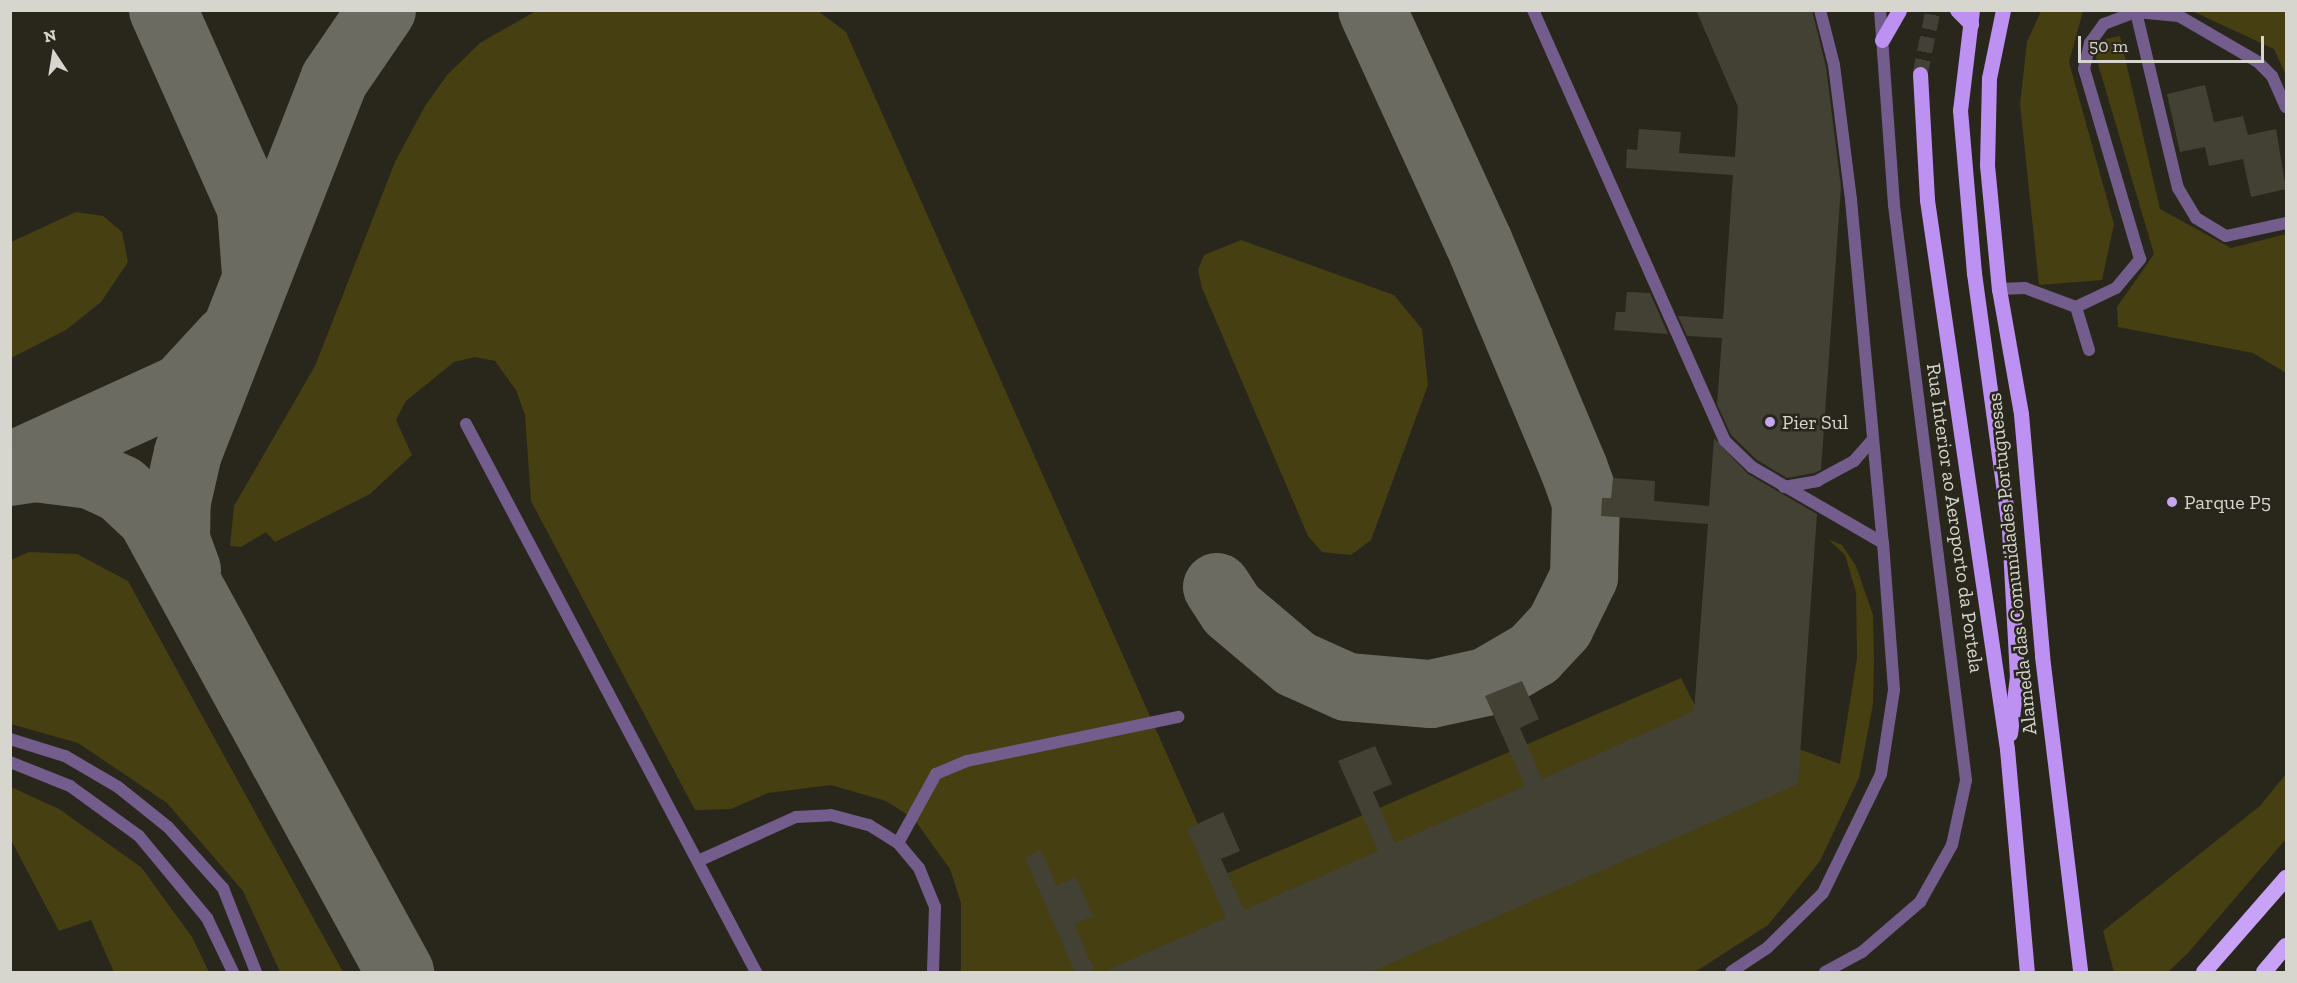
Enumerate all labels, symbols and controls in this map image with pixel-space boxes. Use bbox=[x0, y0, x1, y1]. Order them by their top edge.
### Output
north arrow bbox=[24, 24, 84, 84]
scale bar bbox=[2081, 24, 2267, 62]
text: N bbox=[42, 25, 58, 46]
text: 50 m bbox=[2089, 35, 2128, 57]
street label: Rua Interior ao Aeroporto da Portela bbox=[1921, 361, 1989, 675]
street label: Alameda das Comunidades Portuguesas bbox=[1982, 392, 2042, 736]
place label: Pier Sul bbox=[1782, 410, 1849, 434]
marker: Pier Sul bbox=[1763, 415, 1777, 429]
place label: Parque P5 bbox=[2184, 490, 2271, 514]
marker: Parque P5 bbox=[2165, 495, 2179, 509]

